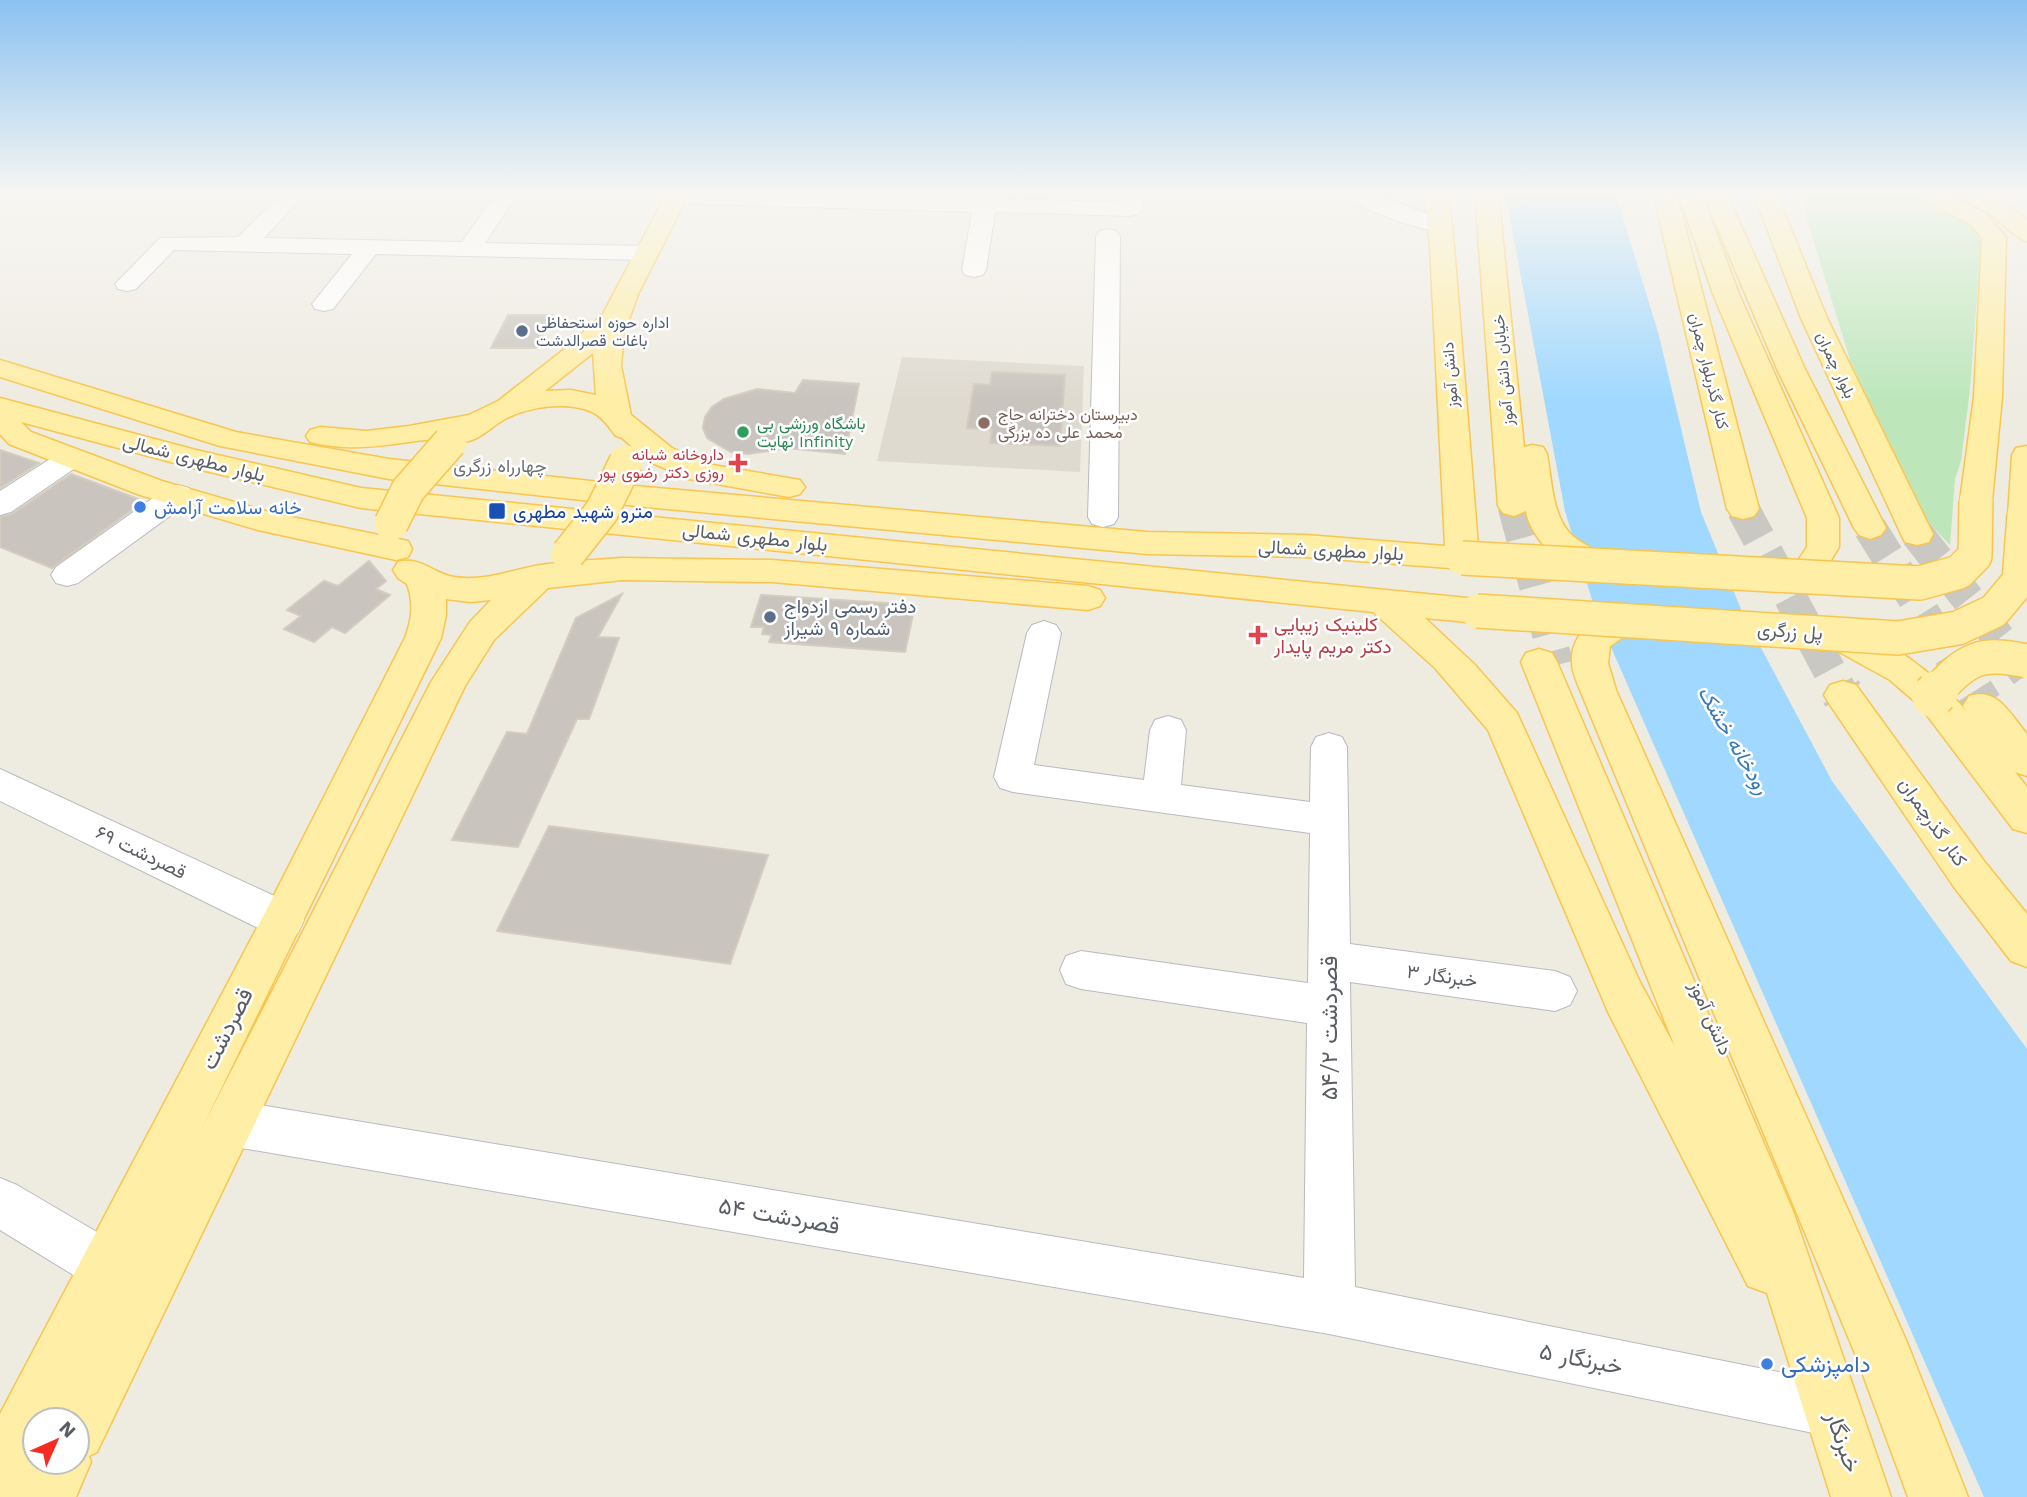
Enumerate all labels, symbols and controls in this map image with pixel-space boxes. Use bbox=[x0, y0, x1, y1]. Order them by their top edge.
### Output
street label: کنار گذربلوار چمران bbox=[1683, 311, 1733, 432]
place label: اداره حوزه استحفاظی باغات قصرالدشت bbox=[536, 313, 669, 351]
street label: خیابان دانش آموز bbox=[1489, 313, 1518, 428]
marker: اداره حوزه استحفاظی باغات قصرالدشت bbox=[514, 323, 530, 339]
street label: بلوار چمران bbox=[1811, 329, 1860, 402]
street label: دانش آموز bbox=[1438, 341, 1463, 410]
place label: دبیرستان دخترانه حاج محمد علی ده بزرگی bbox=[998, 405, 1138, 443]
place label: باشگاه ورزشی بی نهایت Infinity bbox=[757, 414, 865, 452]
marker: دبیرستان دخترانه حاج محمد علی ده بزرگی bbox=[976, 415, 992, 431]
marker: باشگاه ورزشی بی نهایت Infinity bbox=[735, 424, 751, 440]
street label: بلوار مطهرى شمالى bbox=[120, 429, 268, 487]
place label: داروخانه شبانه روزی دکتر رضوی پور bbox=[597, 445, 724, 484]
district label: چهارراه زرگری bbox=[453, 455, 547, 478]
marker: داروخانه شبانه روزی دکتر رضوی پور bbox=[730, 455, 746, 471]
place label: خانه سلامت آرامش bbox=[154, 496, 302, 519]
marker: خانه سلامت آرامش bbox=[132, 499, 148, 515]
place label: مترو شهید مطهری bbox=[513, 500, 653, 523]
marker: مترو شهید مطهری bbox=[487, 501, 507, 521]
street label: بلوار مطهرى شمالى bbox=[681, 518, 829, 556]
street label: بلوار مطهرى شمالى bbox=[1258, 535, 1404, 565]
place label: دفتر رسمی ازدواج شماره ۹ شیراز bbox=[783, 595, 916, 640]
marker: دفتر رسمی ازدواج شماره ۹ شیراز bbox=[762, 609, 778, 625]
place label: کلینیک زیبایی دکتر مریم پایدار bbox=[1273, 613, 1392, 660]
street label: پل زرگری bbox=[1756, 617, 1824, 647]
marker: کلینیک زیبایی دکتر مریم پایدار bbox=[1248, 625, 1268, 645]
water label: رودخانه خشک bbox=[1692, 681, 1775, 799]
street label: کنار گذرچمران bbox=[1892, 773, 1972, 872]
street label: ۶۹ قصردشت bbox=[92, 820, 190, 884]
street label: ۵۴/۲ قصردشت bbox=[1316, 956, 1344, 1100]
street label: ۳ خبرنگار bbox=[1405, 960, 1479, 992]
street label: دانش آموز bbox=[1684, 977, 1737, 1058]
street label: قصردشت bbox=[195, 984, 260, 1075]
street label: ۵۴ قصردشت bbox=[716, 1192, 842, 1241]
street label: ۵ خبرنگار bbox=[1537, 1338, 1625, 1381]
place label: دامپزشکی bbox=[1781, 1351, 1871, 1380]
marker: دامپزشکی bbox=[1759, 1356, 1775, 1372]
north arrow bbox=[21, 1406, 91, 1476]
street label: خبرنگار bbox=[1819, 1407, 1866, 1476]
text: N bbox=[55, 1416, 81, 1442]

